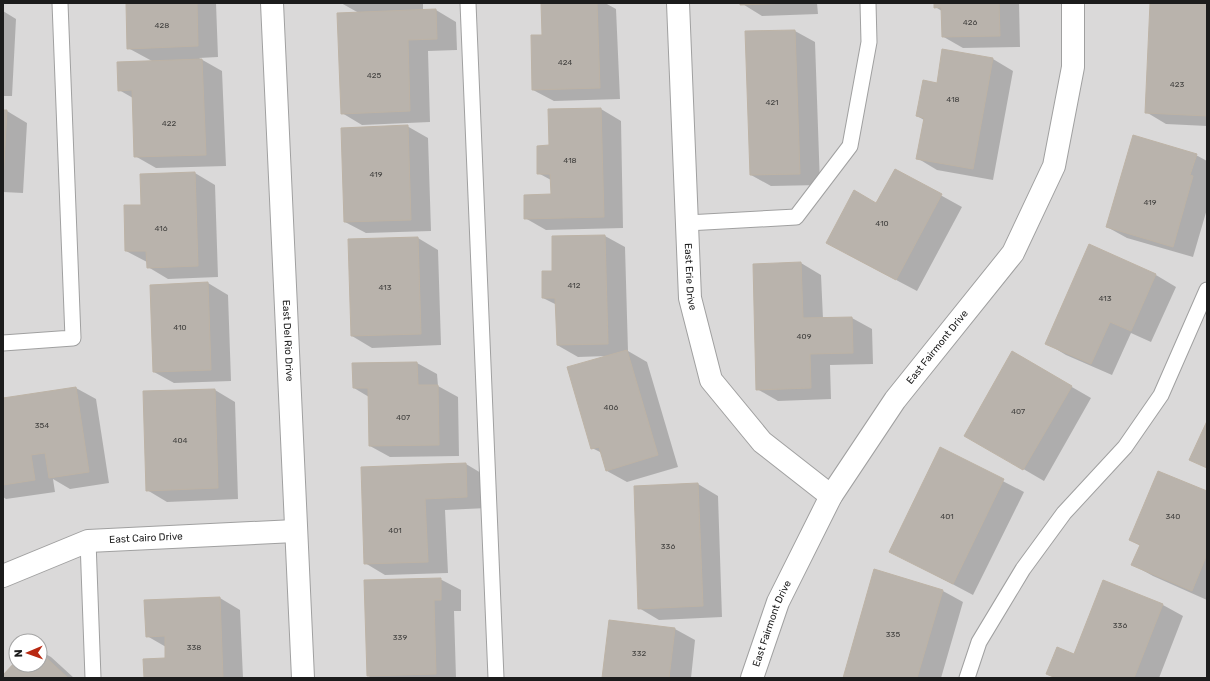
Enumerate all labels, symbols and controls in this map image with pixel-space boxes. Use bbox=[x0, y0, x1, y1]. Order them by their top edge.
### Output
house number: 426 bbox=[963, 18, 977, 27]
house number: 428 bbox=[155, 21, 169, 30]
house number: 424 bbox=[558, 58, 572, 67]
house number: 425 bbox=[367, 71, 381, 80]
house number: 423 bbox=[1170, 80, 1184, 89]
house number: 418 bbox=[946, 95, 960, 104]
house number: 421 bbox=[765, 98, 779, 107]
house number: 422 bbox=[162, 119, 176, 128]
house number: 418 bbox=[563, 156, 577, 165]
house number: 419 bbox=[370, 170, 383, 179]
house number: 419 bbox=[1144, 198, 1157, 207]
house number: 410 bbox=[875, 219, 889, 228]
house number: 416 bbox=[154, 224, 168, 233]
street label: East Erie Drive bbox=[682, 243, 699, 312]
house number: 412 bbox=[568, 281, 581, 290]
house number: 413 bbox=[378, 283, 392, 292]
house number: 413 bbox=[1098, 294, 1112, 303]
street label: East Del Rio Drive bbox=[280, 300, 295, 382]
street label: East Fairmont Drive bbox=[904, 307, 971, 387]
house number: 410 bbox=[173, 323, 187, 332]
house number: 409 bbox=[797, 332, 812, 341]
house number: 406 bbox=[604, 403, 619, 412]
house number: 407 bbox=[1011, 407, 1025, 416]
house number: 407 bbox=[396, 413, 410, 422]
house number: 354 bbox=[35, 421, 49, 430]
house number: 404 bbox=[172, 436, 188, 445]
house number: 401 bbox=[940, 512, 954, 521]
house number: 340 bbox=[1166, 512, 1180, 521]
house number: 401 bbox=[388, 526, 402, 535]
street label: East Cairo Drive bbox=[109, 530, 183, 546]
house number: 336 bbox=[661, 542, 675, 551]
street label: East Fairmont Drive bbox=[750, 578, 794, 668]
house number: 336 bbox=[1113, 621, 1127, 630]
house number: 335 bbox=[886, 630, 900, 639]
north arrow bbox=[8, 633, 48, 673]
house number: 339 bbox=[393, 633, 407, 642]
house number: 338 bbox=[187, 643, 201, 652]
text: N bbox=[12, 649, 25, 658]
house number: 332 bbox=[632, 649, 646, 658]

